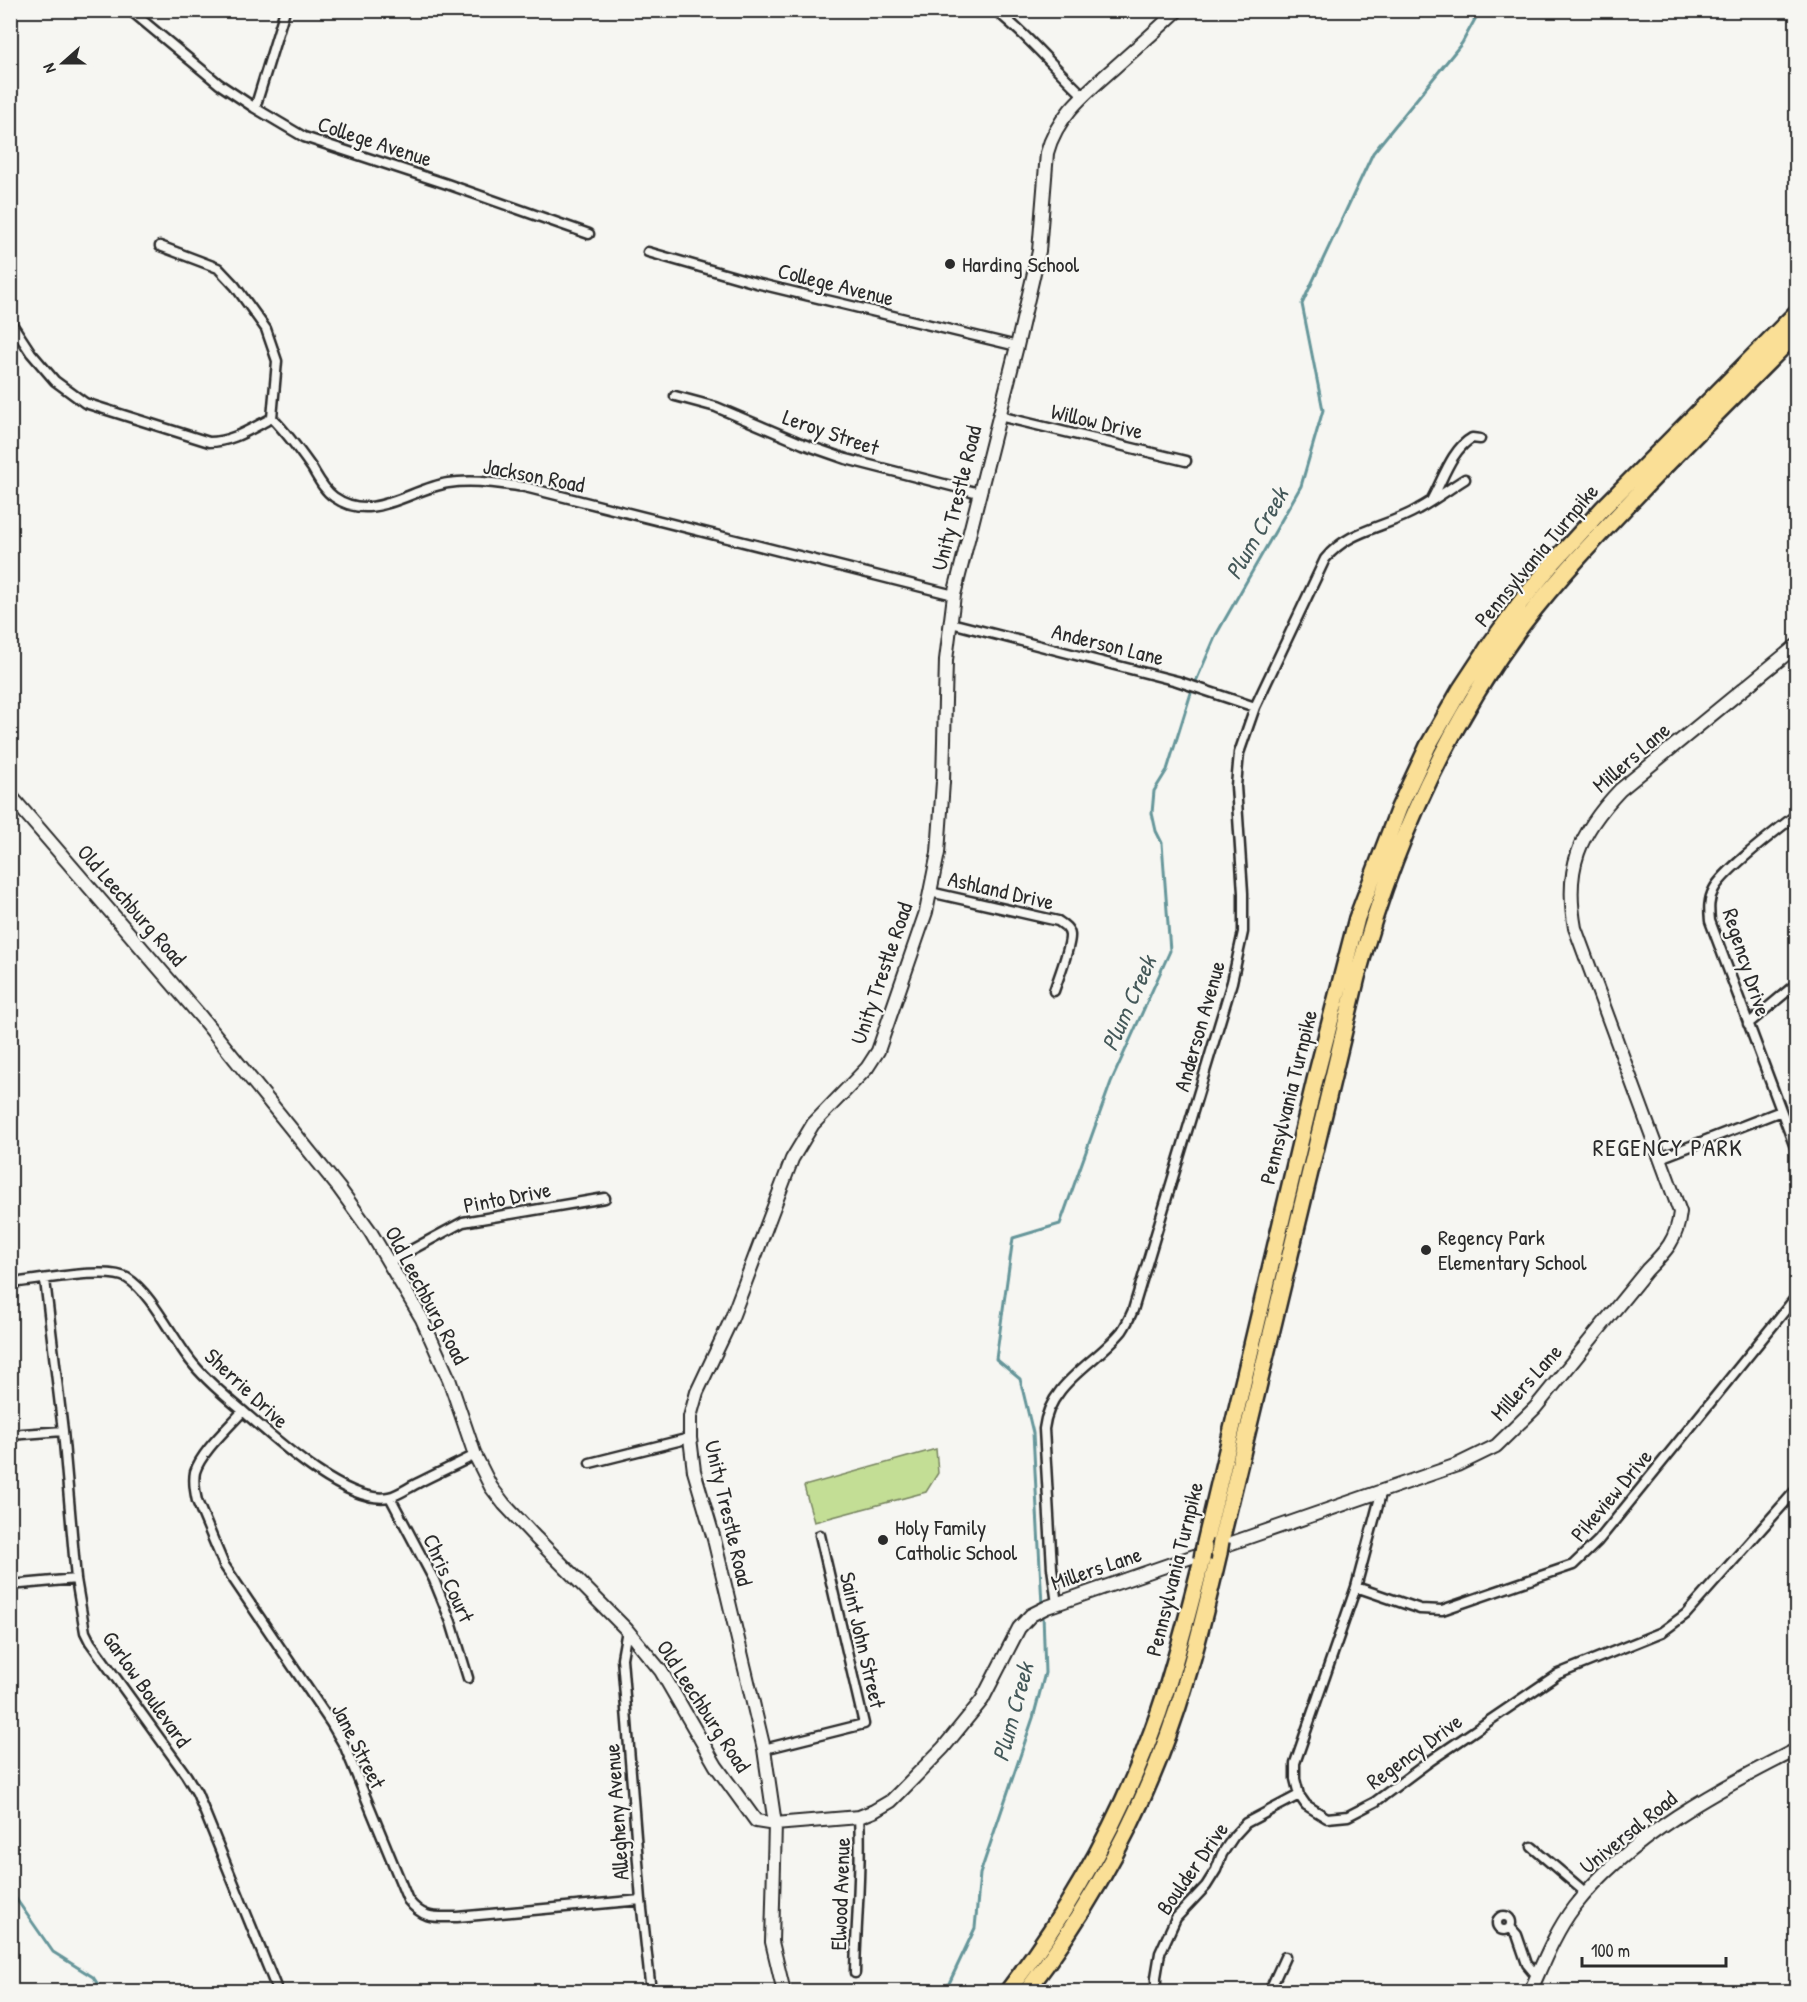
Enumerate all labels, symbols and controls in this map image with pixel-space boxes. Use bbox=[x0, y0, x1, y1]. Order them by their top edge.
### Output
north arrow bbox=[33, 33, 93, 93]
text: N bbox=[37, 60, 61, 76]
street label: College Avenue bbox=[314, 108, 436, 174]
place label: Harding School bbox=[962, 249, 1079, 279]
street label: College Avenue bbox=[775, 255, 897, 313]
marker: Harding School bbox=[943, 257, 957, 271]
street label: Willow Drive bbox=[1048, 396, 1146, 446]
street label: Leroy Street bbox=[779, 402, 884, 463]
street label: Unity Trestle Road bbox=[924, 422, 989, 574]
street label: Jackson Road bbox=[481, 450, 588, 500]
street label: Pennsylvania Turnpike bbox=[1467, 477, 1605, 633]
water label: Plum Creek bbox=[1217, 480, 1296, 585]
street label: Anderson Lane bbox=[1049, 616, 1167, 672]
street label: Millers Lane bbox=[1586, 715, 1676, 799]
street label: Old Leechburg Road bbox=[71, 838, 194, 973]
street label: Ashland Drive bbox=[945, 863, 1057, 917]
street label: Unity Trestle Road bbox=[843, 898, 919, 1048]
street label: Regency Drive bbox=[1715, 904, 1779, 1020]
water label: Plum Creek bbox=[1093, 949, 1164, 1056]
street label: Anderson Avenue bbox=[1166, 957, 1232, 1095]
street label: Pennsylvania Turnpike bbox=[1252, 1007, 1324, 1187]
district label: REGENCY PARK bbox=[1593, 1131, 1743, 1163]
street label: Pinto Drive bbox=[461, 1174, 553, 1220]
street label: Old Leechburg Road bbox=[378, 1221, 476, 1370]
place label: Regency Park Elementary School bbox=[1438, 1222, 1587, 1277]
marker: Regency Park Elementary School bbox=[1419, 1243, 1433, 1257]
street label: Millers Lane bbox=[1483, 1337, 1569, 1427]
street label: Sherrie Drive bbox=[198, 1341, 296, 1435]
street label: Unity Trestle Road bbox=[698, 1437, 760, 1589]
street label: Pikeview Drive bbox=[1563, 1442, 1659, 1548]
street label: Pennsylvania Turnpike bbox=[1138, 1479, 1210, 1659]
place label: Holy Family Catholic School bbox=[895, 1512, 1017, 1567]
street label: Chris Court bbox=[416, 1529, 482, 1627]
marker: Holy Family Catholic School bbox=[876, 1533, 890, 1547]
street label: Millers Lane bbox=[1047, 1538, 1145, 1597]
street label: Saint John Street bbox=[833, 1569, 893, 1711]
street label: Garlow Boulevard bbox=[96, 1625, 198, 1753]
street label: Old Leechburg Road bbox=[650, 1634, 758, 1778]
water label: Plum Creek bbox=[983, 1657, 1041, 1765]
street label: Jane Street bbox=[325, 1698, 393, 1794]
street label: Regency Drive bbox=[1360, 1706, 1468, 1796]
street label: Allegheny Avenue bbox=[596, 1742, 636, 1881]
street label: Universal Road bbox=[1573, 1783, 1683, 1880]
street label: Boulder Drive bbox=[1149, 1815, 1235, 1920]
street label: Elwood Avenue bbox=[823, 1837, 857, 1951]
scale bar bbox=[1582, 1930, 1726, 1968]
text: 100 m bbox=[1591, 1938, 1630, 1963]

